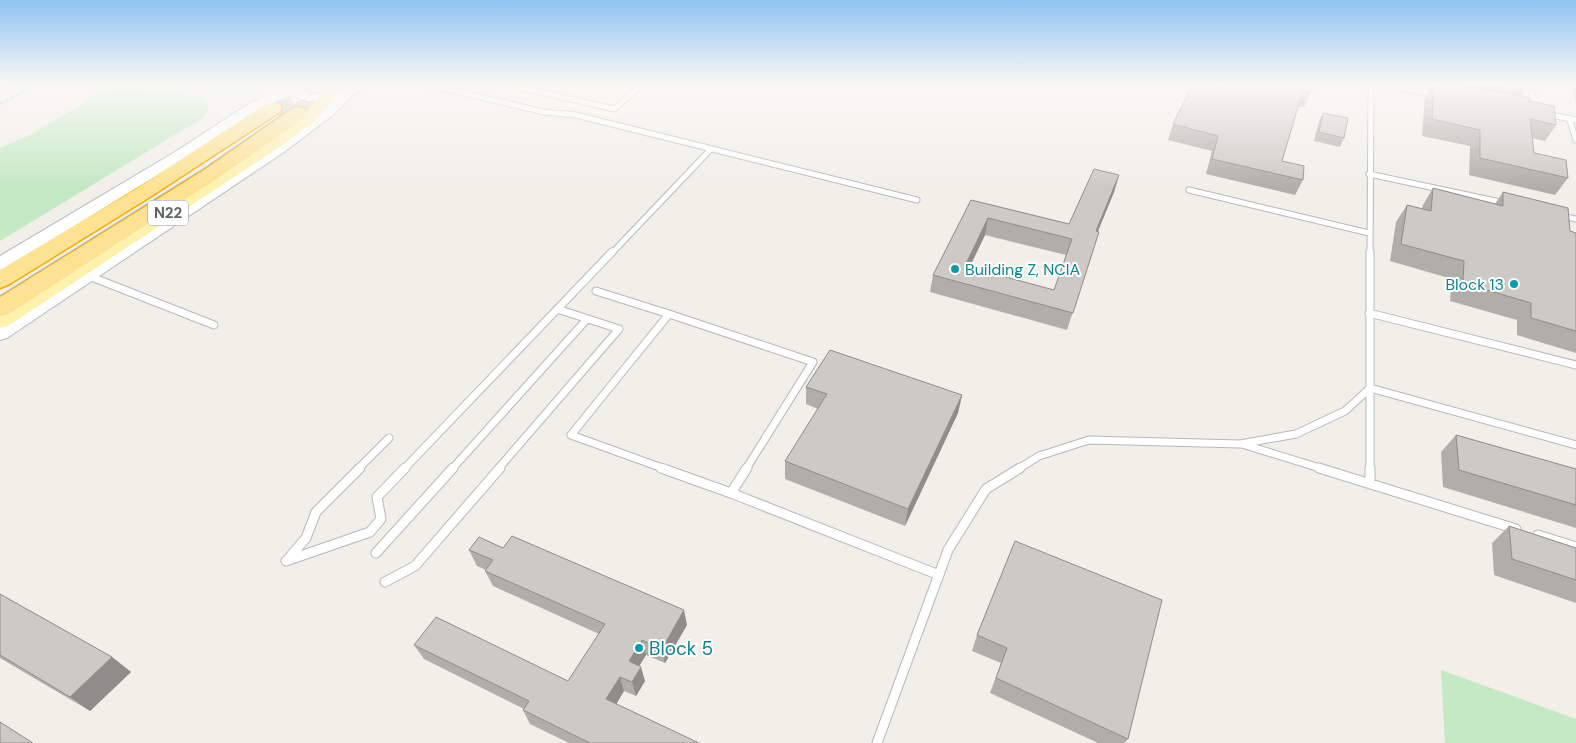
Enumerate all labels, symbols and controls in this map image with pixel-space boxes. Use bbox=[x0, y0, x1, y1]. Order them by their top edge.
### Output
road number: N22 bbox=[148, 200, 188, 226]
place label: Building Z, NCIA bbox=[965, 259, 1081, 280]
marker: Building Z, NCIA bbox=[949, 263, 961, 275]
place label: Block 13 bbox=[1445, 274, 1504, 295]
marker: Block 13 bbox=[1508, 278, 1520, 290]
place label: Block 5 bbox=[649, 636, 713, 661]
marker: Block 5 bbox=[633, 642, 645, 654]

